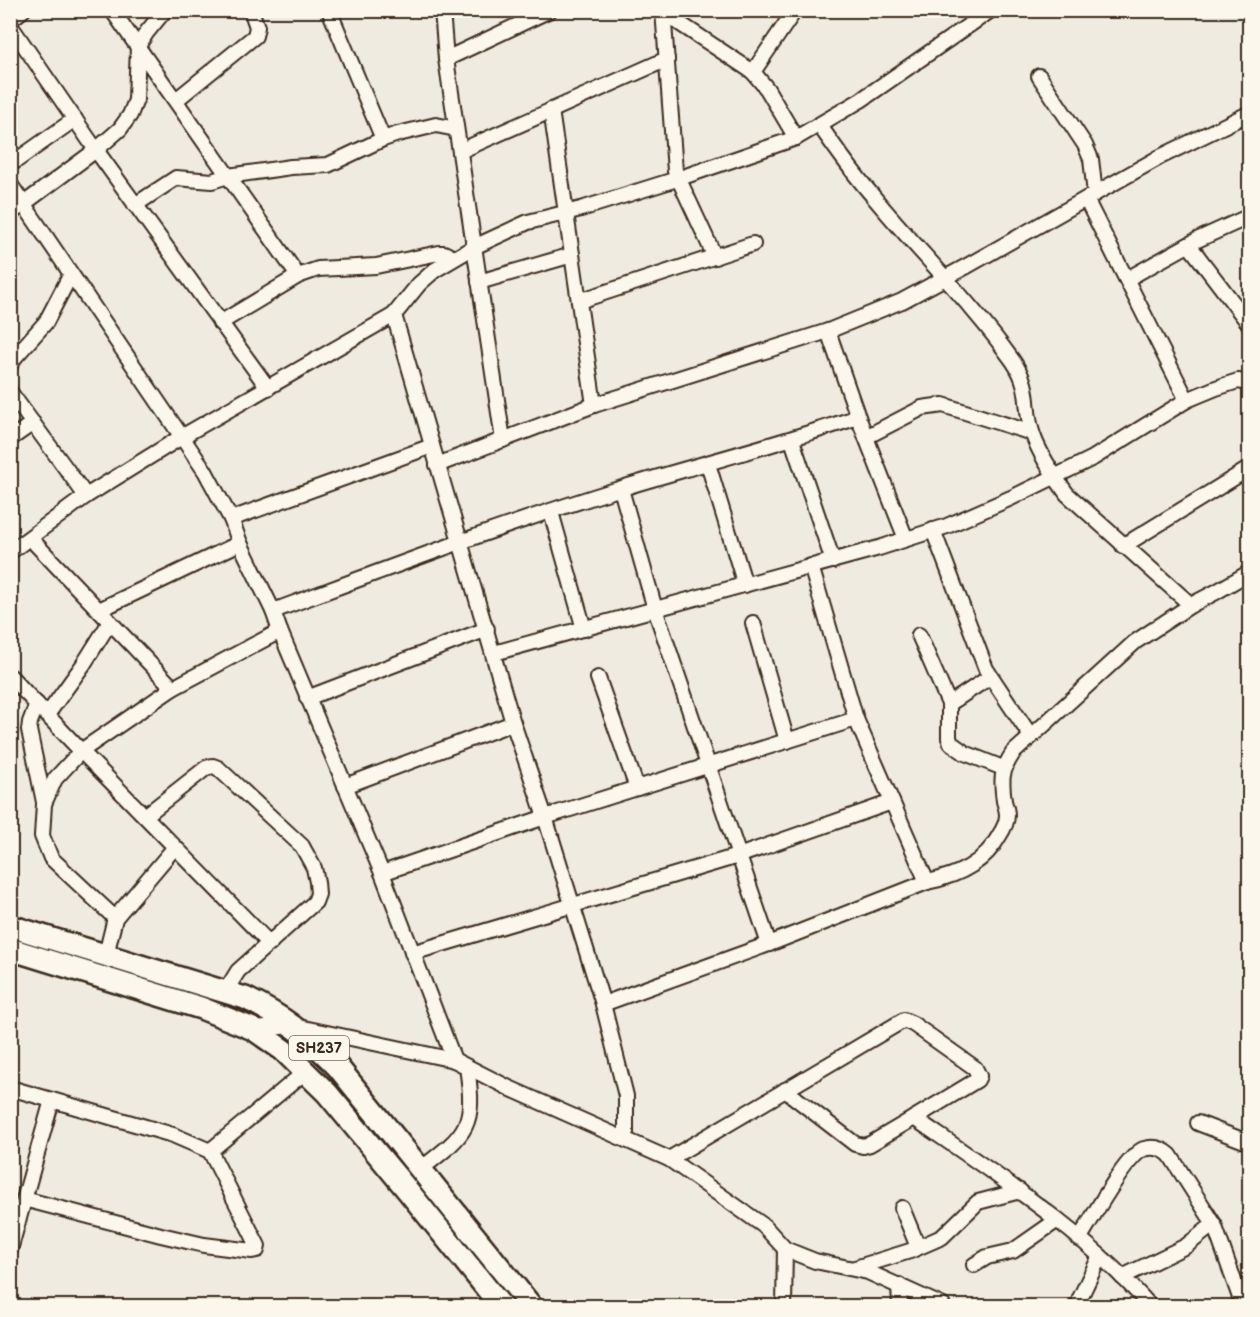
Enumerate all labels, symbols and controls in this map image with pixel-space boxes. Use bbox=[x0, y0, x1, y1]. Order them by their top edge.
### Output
road number: SH237 bbox=[289, 1036, 349, 1060]

